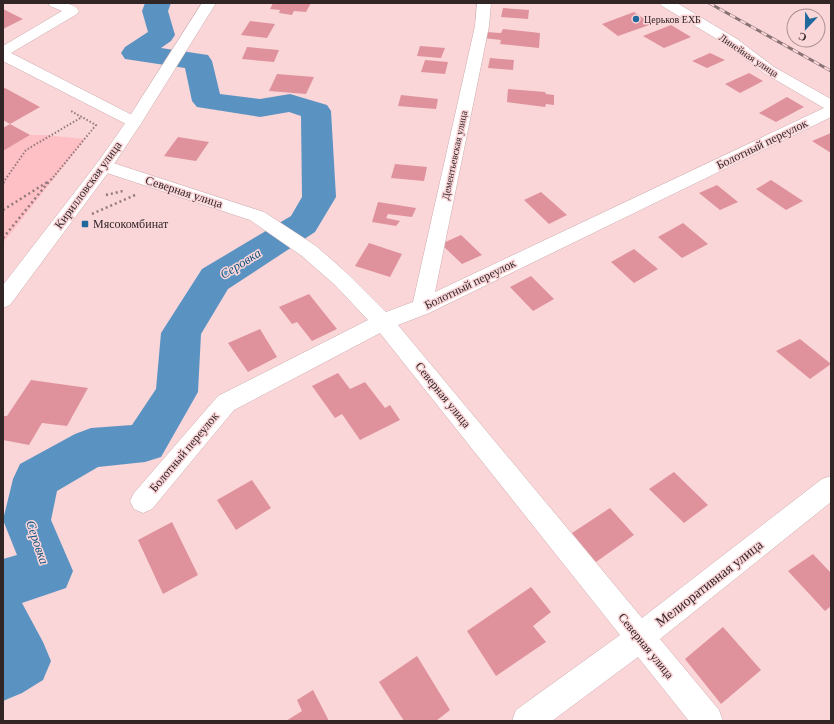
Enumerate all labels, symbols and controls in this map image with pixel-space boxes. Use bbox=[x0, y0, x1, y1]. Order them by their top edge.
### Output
north arrow bbox=[786, 8, 826, 48]
marker: Церьков ЕХБ bbox=[631, 14, 641, 24]
place label: Церьков ЕХБ bbox=[644, 14, 701, 25]
text: С bbox=[796, 30, 808, 44]
street label: Линейная улица bbox=[717, 32, 781, 80]
street label: Дементьевская улица bbox=[440, 109, 469, 201]
street label: Болотный переулок bbox=[714, 116, 810, 172]
street label: Кирилловская улица bbox=[52, 138, 125, 232]
street label: Северная улица bbox=[144, 173, 225, 211]
place label: Мясокомбинат bbox=[93, 217, 169, 231]
marker: Мясокомбинат bbox=[80, 219, 90, 229]
water label: Серовка bbox=[217, 245, 264, 282]
street label: Болотный переулок bbox=[422, 256, 518, 312]
street label: Северная улица bbox=[412, 359, 474, 431]
street label: Болотный переулок bbox=[147, 409, 222, 495]
water label: Серовка bbox=[23, 518, 52, 567]
street label: Мелиоративная улица bbox=[653, 537, 766, 630]
street label: Северная улица bbox=[615, 610, 677, 682]

